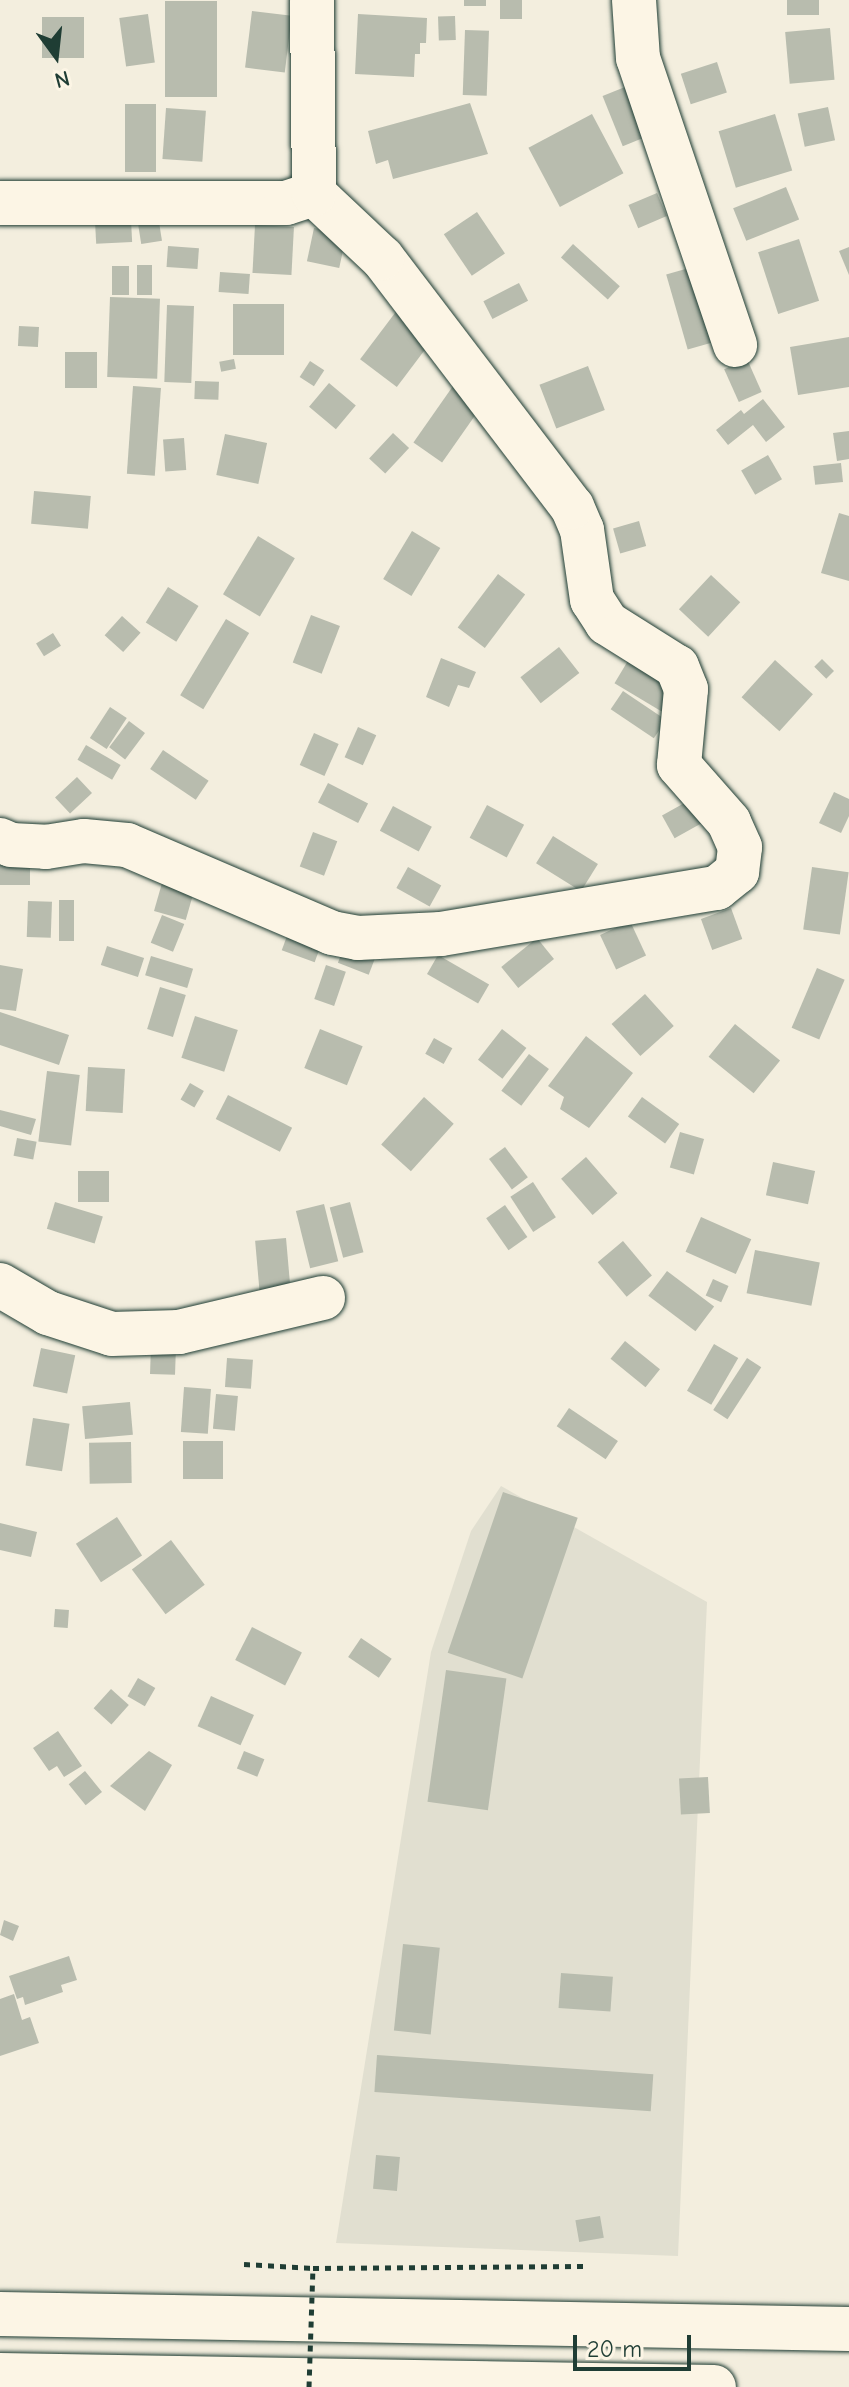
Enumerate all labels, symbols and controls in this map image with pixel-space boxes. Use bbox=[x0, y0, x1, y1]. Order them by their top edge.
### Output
north arrow bbox=[16, 16, 96, 96]
text: N bbox=[52, 65, 73, 94]
scale bar bbox=[577, 2319, 695, 2369]
text: 20 m bbox=[587, 2335, 642, 2363]

